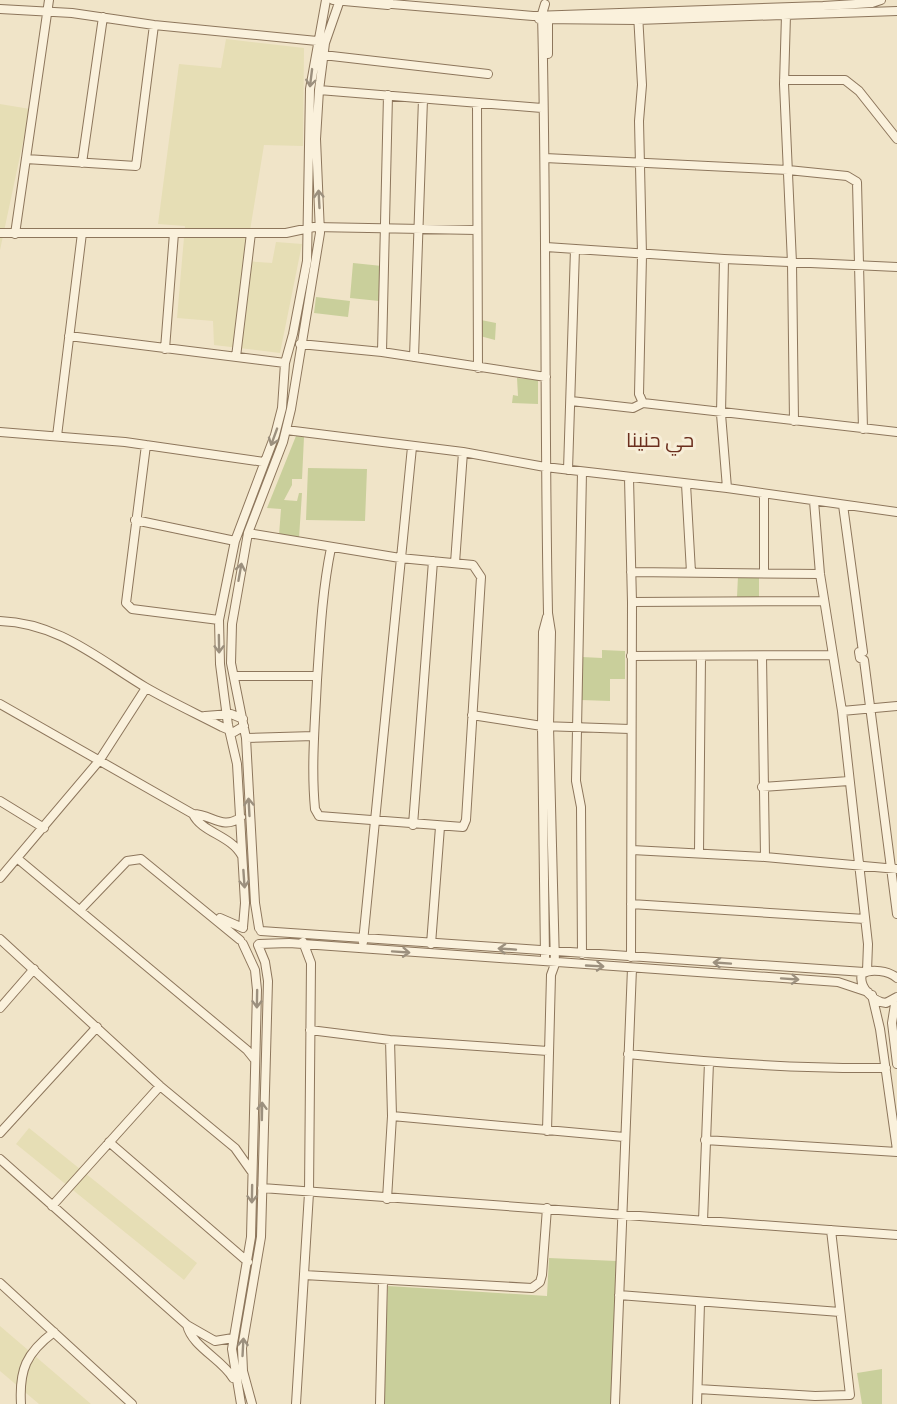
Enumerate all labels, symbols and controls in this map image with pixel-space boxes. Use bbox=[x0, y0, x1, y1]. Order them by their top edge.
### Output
one-way arrow bbox=[306, 68, 317, 87]
one-way arrow bbox=[314, 189, 325, 209]
one-way arrow bbox=[268, 427, 279, 446]
district label: حي حنينا bbox=[626, 427, 694, 456]
one-way arrow bbox=[235, 563, 246, 582]
one-way arrow bbox=[213, 633, 224, 653]
one-way arrow bbox=[244, 797, 255, 817]
one-way arrow bbox=[238, 868, 249, 888]
one-way arrow bbox=[497, 943, 517, 954]
one-way arrow bbox=[390, 947, 410, 958]
one-way arrow bbox=[713, 957, 733, 968]
one-way arrow bbox=[585, 961, 605, 972]
one-way arrow bbox=[780, 974, 799, 985]
one-way arrow bbox=[251, 989, 263, 1009]
one-way arrow bbox=[256, 1102, 268, 1122]
one-way arrow bbox=[246, 1184, 258, 1204]
one-way arrow bbox=[237, 1337, 248, 1357]

